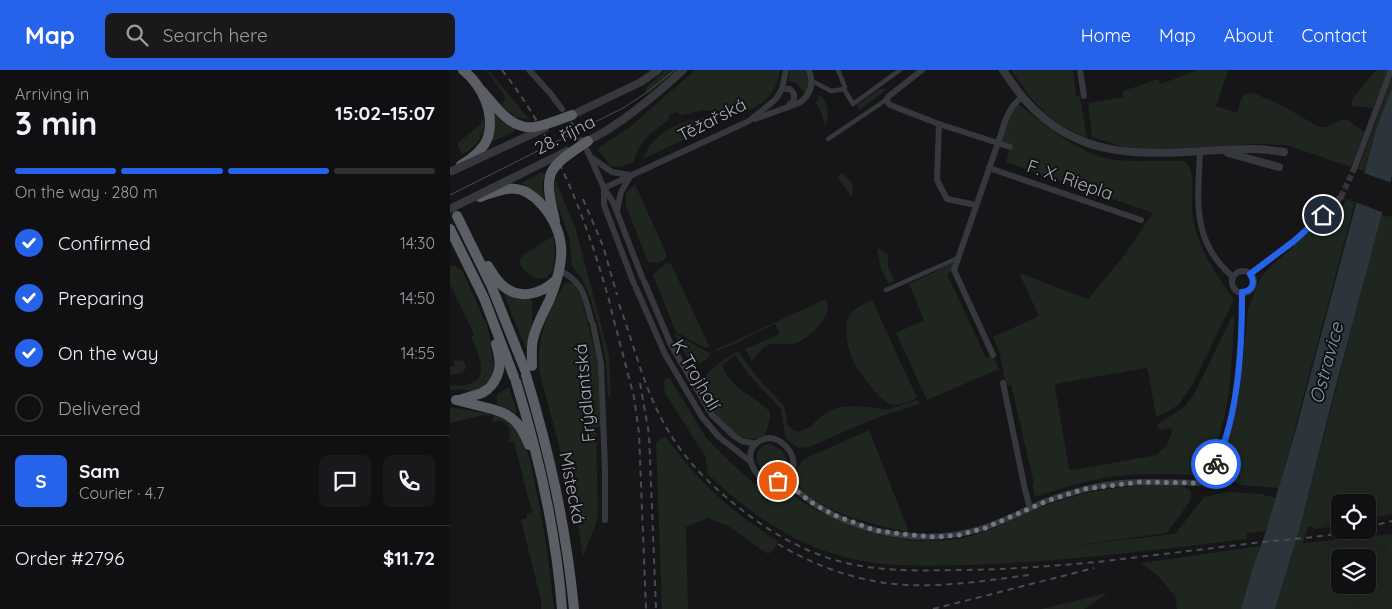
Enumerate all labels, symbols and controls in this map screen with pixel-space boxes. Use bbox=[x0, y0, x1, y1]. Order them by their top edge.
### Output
search box bbox=[105, 13, 455, 58]
text: Map bbox=[25, 20, 75, 50]
icon: search bbox=[123, 21, 151, 49]
text: Search here bbox=[163, 23, 268, 47]
text: Home bbox=[1081, 24, 1131, 47]
text: Map bbox=[1159, 24, 1196, 47]
text: About bbox=[1224, 24, 1274, 47]
text: Contact bbox=[1302, 24, 1367, 47]
text: Arriving in bbox=[15, 84, 89, 104]
street label: Těžařská bbox=[673, 92, 750, 147]
text: 15:02–15:07 bbox=[335, 101, 435, 125]
text: 3 min bbox=[15, 103, 97, 143]
street label: 28. října bbox=[531, 110, 599, 160]
street label: F. X. Riepla bbox=[1024, 154, 1116, 205]
text: On the way · 280 m bbox=[15, 182, 158, 202]
pin bbox=[1302, 194, 1344, 236]
icon: home bbox=[1309, 201, 1337, 229]
icon: check bbox=[15, 229, 43, 257]
text: Confirmed bbox=[58, 231, 151, 255]
text: 14:30 bbox=[400, 233, 435, 253]
icon: check bbox=[15, 284, 43, 312]
text: Preparing bbox=[58, 286, 144, 310]
text: 14:50 bbox=[400, 288, 435, 308]
water label: Ostravice bbox=[1304, 319, 1349, 406]
street label: K Trojhalí bbox=[667, 335, 726, 415]
icon: check bbox=[15, 339, 43, 367]
text: On the way bbox=[58, 341, 159, 365]
text: 14:55 bbox=[400, 343, 435, 363]
street label: Frýdlantská bbox=[569, 343, 600, 443]
text: Delivered bbox=[58, 396, 141, 420]
courier bbox=[1191, 439, 1241, 489]
street label: Místecká bbox=[554, 450, 591, 526]
icon: bike bbox=[1202, 450, 1230, 478]
button: chat bbox=[319, 455, 371, 507]
button: phone bbox=[383, 455, 435, 507]
text: Sam bbox=[79, 459, 120, 483]
pin bbox=[757, 460, 799, 502]
icon: bag bbox=[764, 467, 792, 495]
text: S bbox=[35, 469, 47, 493]
text: Courier · 4.7 bbox=[79, 483, 164, 503]
map controls bbox=[1331, 494, 1376, 594]
button: locate bbox=[1331, 494, 1376, 539]
text: Order #2796 bbox=[15, 546, 124, 570]
text: $11.72 bbox=[383, 546, 435, 570]
button: layers bbox=[1331, 549, 1376, 594]

